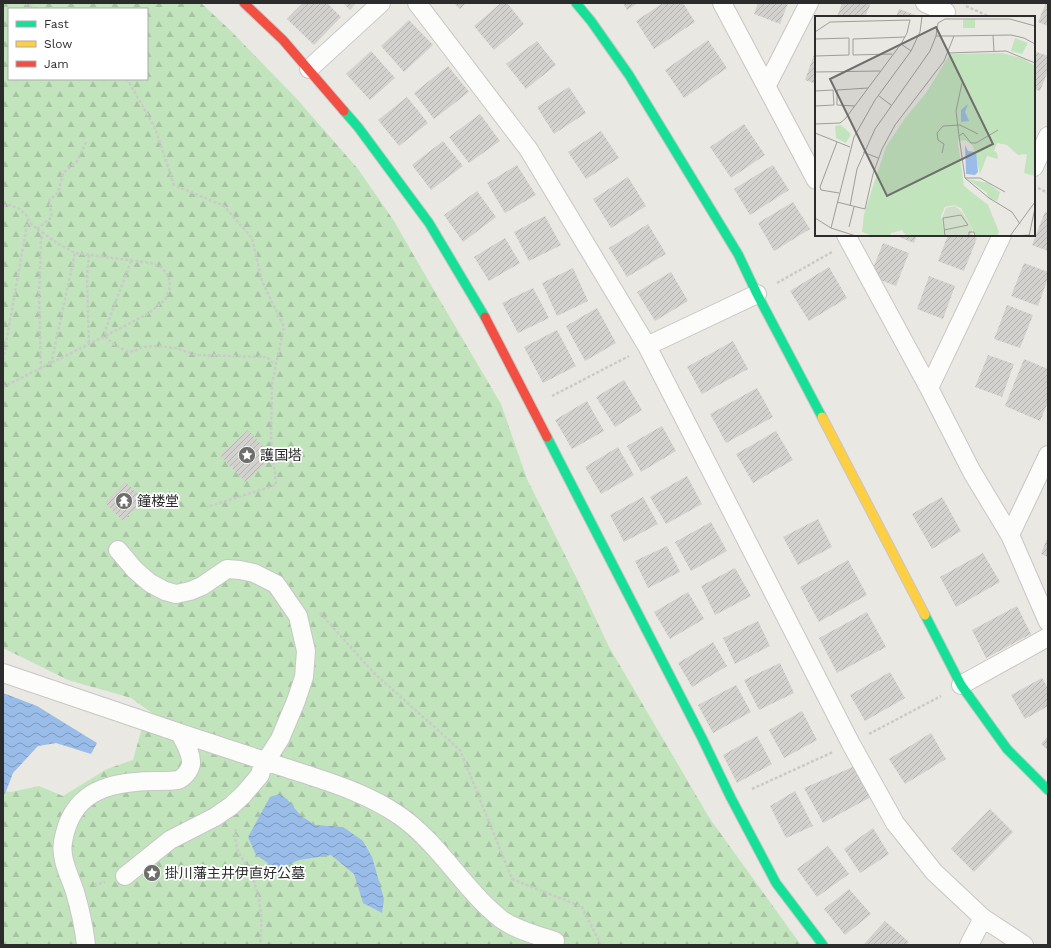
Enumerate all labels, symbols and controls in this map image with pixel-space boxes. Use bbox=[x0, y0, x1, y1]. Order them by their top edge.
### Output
legend bbox=[8, 8, 148, 80]
inset map bbox=[815, 16, 1035, 236]
text: Fast bbox=[44, 17, 69, 31]
text: Slow bbox=[44, 37, 72, 51]
text: Jam bbox=[44, 57, 69, 71]
place icon: 護国塔 bbox=[237, 445, 257, 465]
place label: 護国塔 bbox=[260, 447, 302, 463]
temple icon: 鐘楼堂 bbox=[114, 491, 134, 511]
place label: 鐘楼堂 bbox=[137, 493, 179, 509]
place icon: 掛川藩主井伊直好公墓 bbox=[142, 863, 162, 883]
place label: 掛川藩主井伊直好公墓 bbox=[165, 865, 305, 881]

